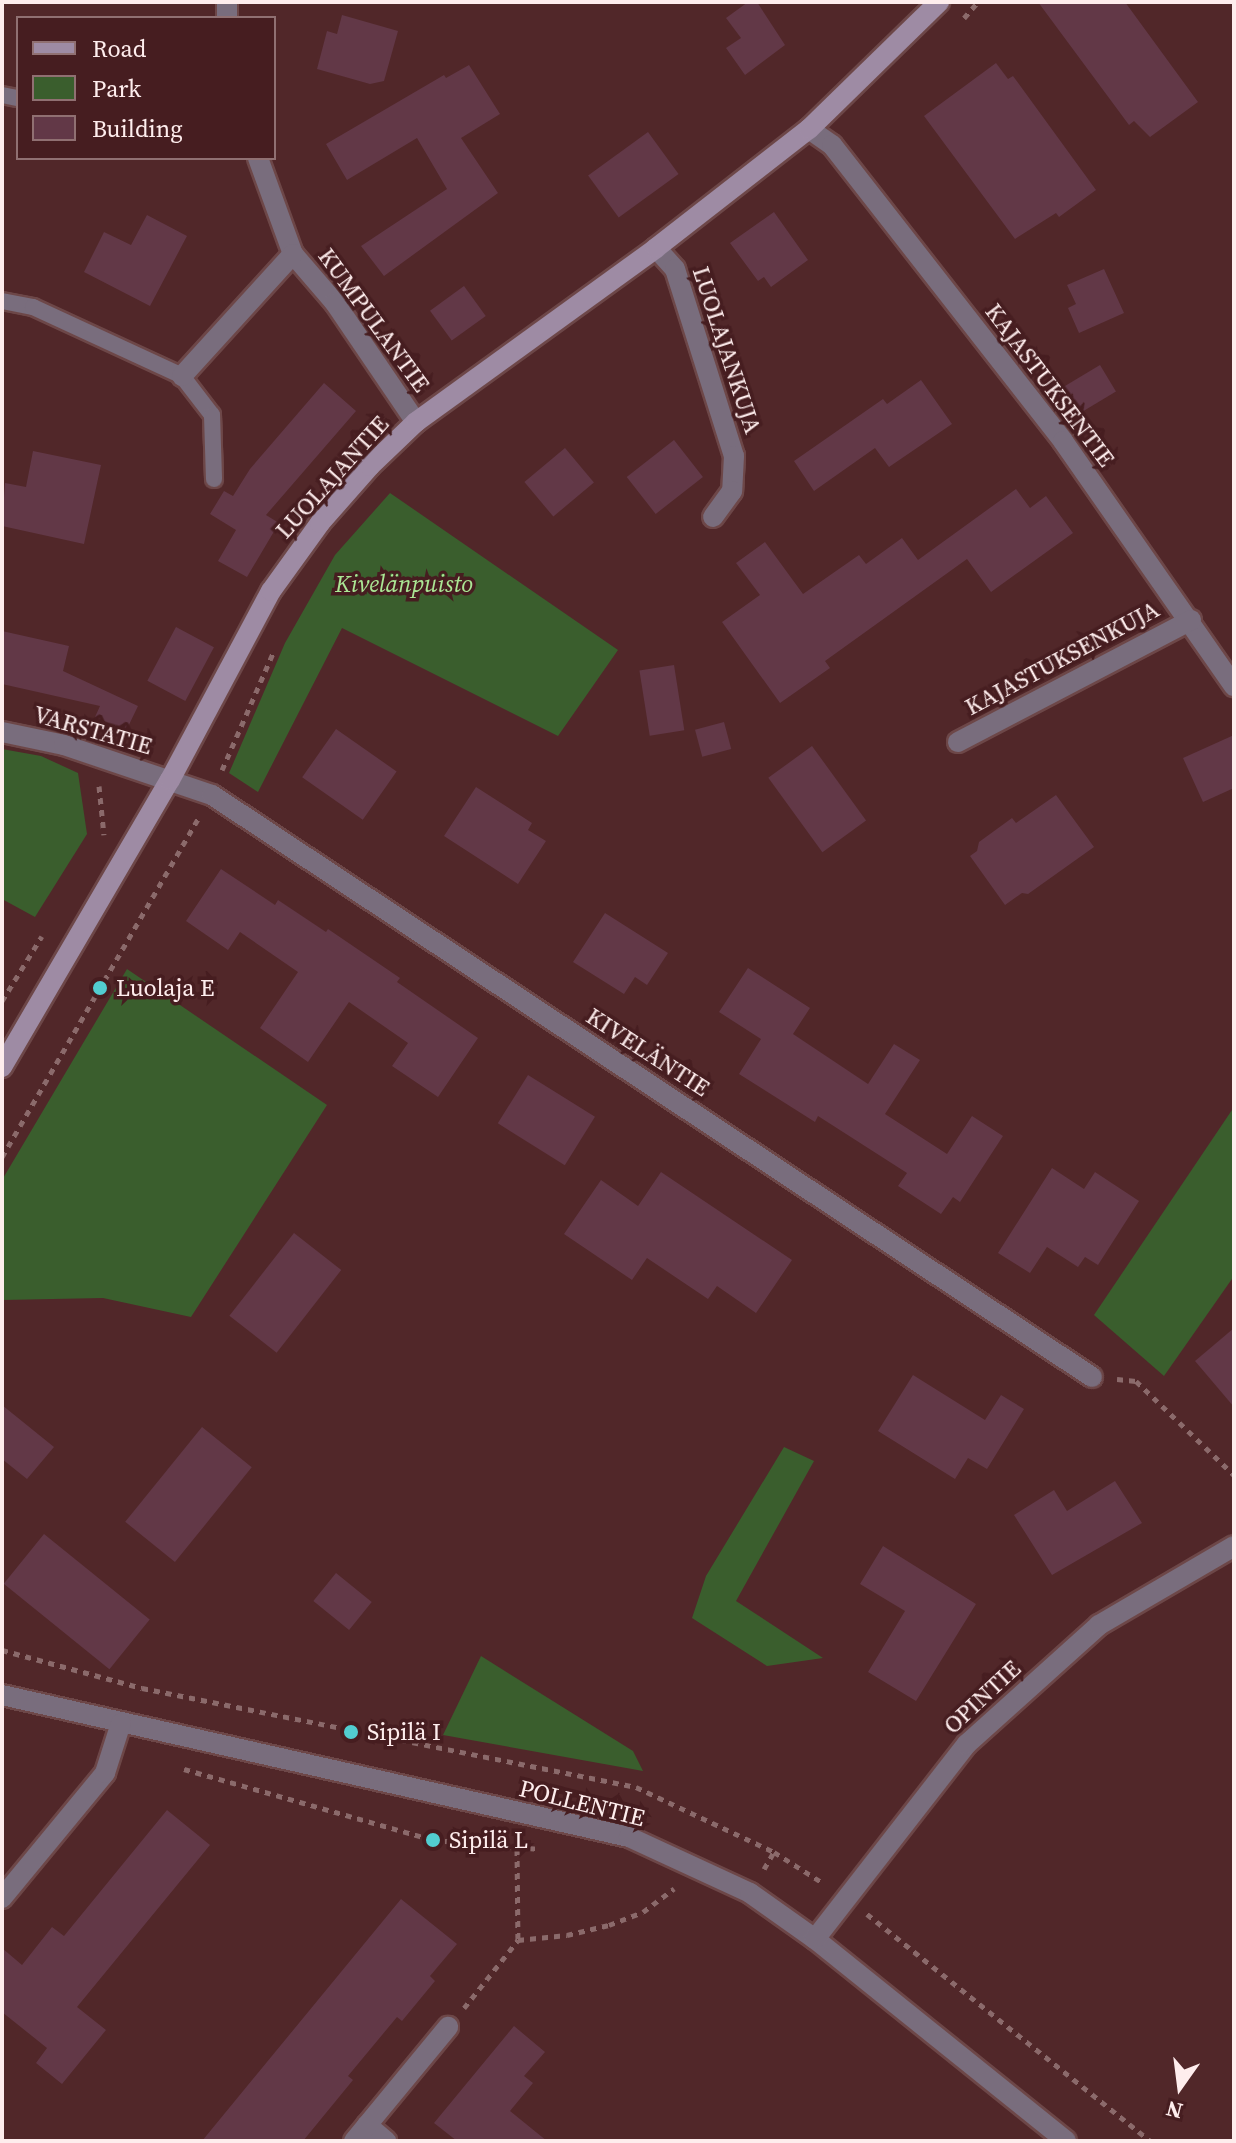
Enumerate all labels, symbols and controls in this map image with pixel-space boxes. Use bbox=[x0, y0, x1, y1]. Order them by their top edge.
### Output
legend bbox=[16, 16, 276, 160]
text: Road bbox=[92, 32, 146, 65]
text: Park bbox=[92, 72, 141, 105]
text: Building bbox=[92, 112, 183, 145]
street label: KUMPULANTIE bbox=[312, 242, 436, 398]
street label: LUOLAJANKUJA bbox=[686, 263, 768, 437]
street label: KAJASTUKSENTIE bbox=[979, 298, 1121, 472]
street label: LUOLAJANTIE bbox=[269, 410, 395, 544]
park label: Kivelänpuisto bbox=[335, 570, 473, 598]
street label: KAJASTUKSENKUJA bbox=[960, 595, 1164, 721]
street label: VARSTATIE bbox=[30, 699, 156, 761]
place label: Luolaja E bbox=[116, 974, 214, 1002]
marker: Luolaja E bbox=[91, 979, 109, 997]
street label: KIVELÄNTIE bbox=[581, 1002, 715, 1102]
street label: OPINTIE bbox=[938, 1654, 1026, 1740]
place label: Sipilä I bbox=[367, 1718, 441, 1746]
marker: Sipilä I bbox=[342, 1723, 360, 1741]
street label: POLLENTIE bbox=[516, 1774, 648, 1832]
place label: Sipilä L bbox=[449, 1826, 528, 1854]
marker: Sipilä L bbox=[424, 1831, 442, 1849]
north arrow bbox=[1140, 2047, 1220, 2127]
text: N bbox=[1163, 2094, 1186, 2127]

